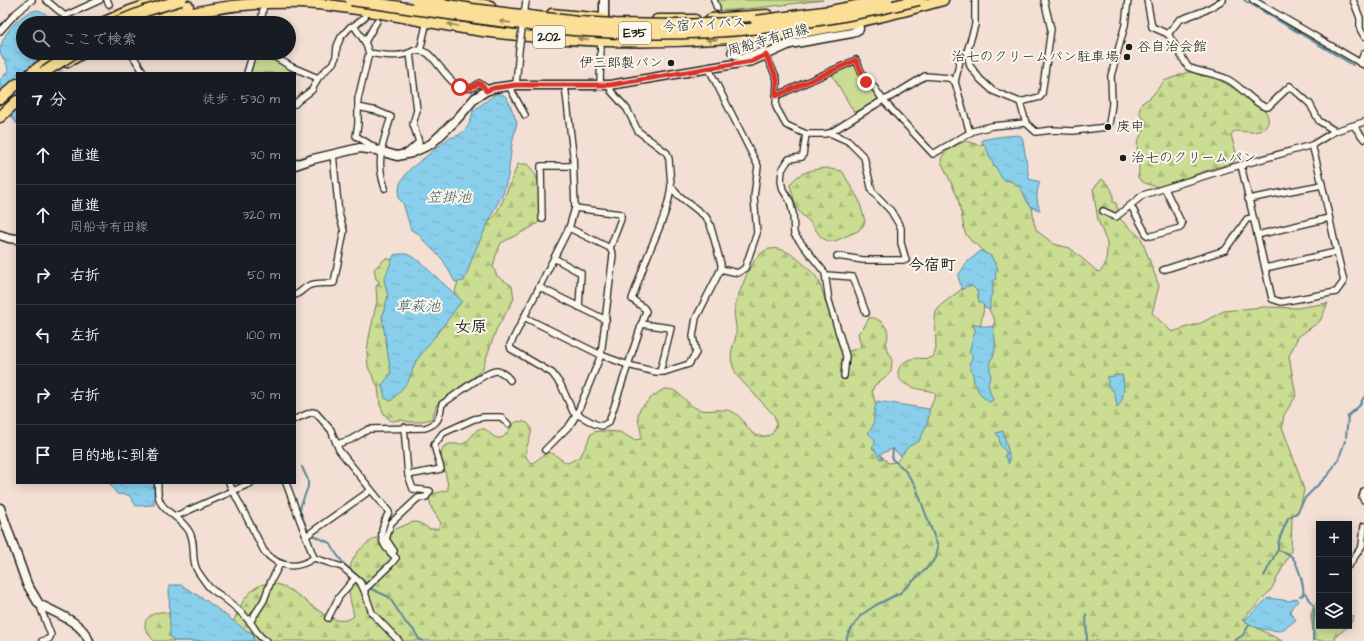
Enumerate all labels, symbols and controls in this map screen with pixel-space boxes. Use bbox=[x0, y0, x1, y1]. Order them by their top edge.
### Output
street label: 今宿バイパス bbox=[662, 13, 746, 37]
search box bbox=[16, 16, 296, 60]
one-way arrow bbox=[499, 19, 511, 25]
street label: 周船寺有田線 bbox=[725, 19, 811, 61]
one-way arrow bbox=[447, 22, 460, 28]
road number: E35 bbox=[619, 22, 651, 44]
road number: 202 bbox=[533, 26, 565, 48]
icon: search bbox=[30, 27, 52, 49]
text: ここで検索 bbox=[62, 29, 137, 50]
one-way arrow bbox=[577, 36, 589, 43]
one-way arrow bbox=[706, 36, 718, 43]
place label: 谷自治会館 bbox=[1137, 37, 1207, 57]
marker: 谷自治会館 bbox=[1124, 42, 1134, 52]
place label: 治七のクリームパン駐車場 bbox=[952, 47, 1119, 67]
marker: 治七のクリームパン駐車場 bbox=[1122, 52, 1132, 62]
place label: 伊三郎製パン bbox=[579, 53, 663, 73]
marker: 伊三郎製パン bbox=[666, 58, 676, 68]
route end bbox=[857, 73, 875, 91]
route start bbox=[451, 78, 469, 96]
text: 7 分 bbox=[32, 88, 66, 112]
text: 徒歩 · 530 m bbox=[202, 90, 280, 108]
place label: 庚申 bbox=[1116, 117, 1144, 137]
marker: 庚申 bbox=[1103, 122, 1113, 132]
icon: ahead bbox=[32, 144, 54, 166]
text: 直進 bbox=[70, 145, 100, 166]
text: 30 m bbox=[250, 146, 280, 164]
place label: 治七のクリームパン bbox=[1131, 148, 1256, 168]
marker: 治七のクリームパン bbox=[1118, 153, 1128, 163]
water label: 笠掛池 bbox=[426, 187, 472, 208]
text: 直進 bbox=[70, 195, 100, 216]
icon: ahead bbox=[32, 204, 54, 226]
text: 320 m bbox=[242, 206, 280, 224]
text: 周船寺有田線 bbox=[70, 218, 148, 236]
district label: 今宿町 bbox=[908, 254, 956, 276]
icon: right bbox=[32, 264, 54, 286]
text: 右折 bbox=[70, 265, 100, 286]
text: 50 m bbox=[247, 266, 280, 284]
water label: 草萩池 bbox=[395, 296, 441, 317]
district label: 女原 bbox=[455, 316, 487, 338]
icon: left bbox=[32, 324, 54, 346]
text: 左折 bbox=[70, 325, 100, 346]
text: 100 m bbox=[247, 326, 280, 344]
icon: right bbox=[32, 384, 54, 406]
text: 右折 bbox=[70, 385, 100, 406]
text: 30 m bbox=[250, 386, 280, 404]
icon: arrive bbox=[32, 444, 54, 466]
text: 目的地に到着 bbox=[70, 445, 160, 466]
map controls bbox=[1316, 521, 1352, 629]
button: + bbox=[1316, 521, 1352, 557]
button: − bbox=[1316, 557, 1352, 593]
button: layers bbox=[1316, 593, 1352, 629]

